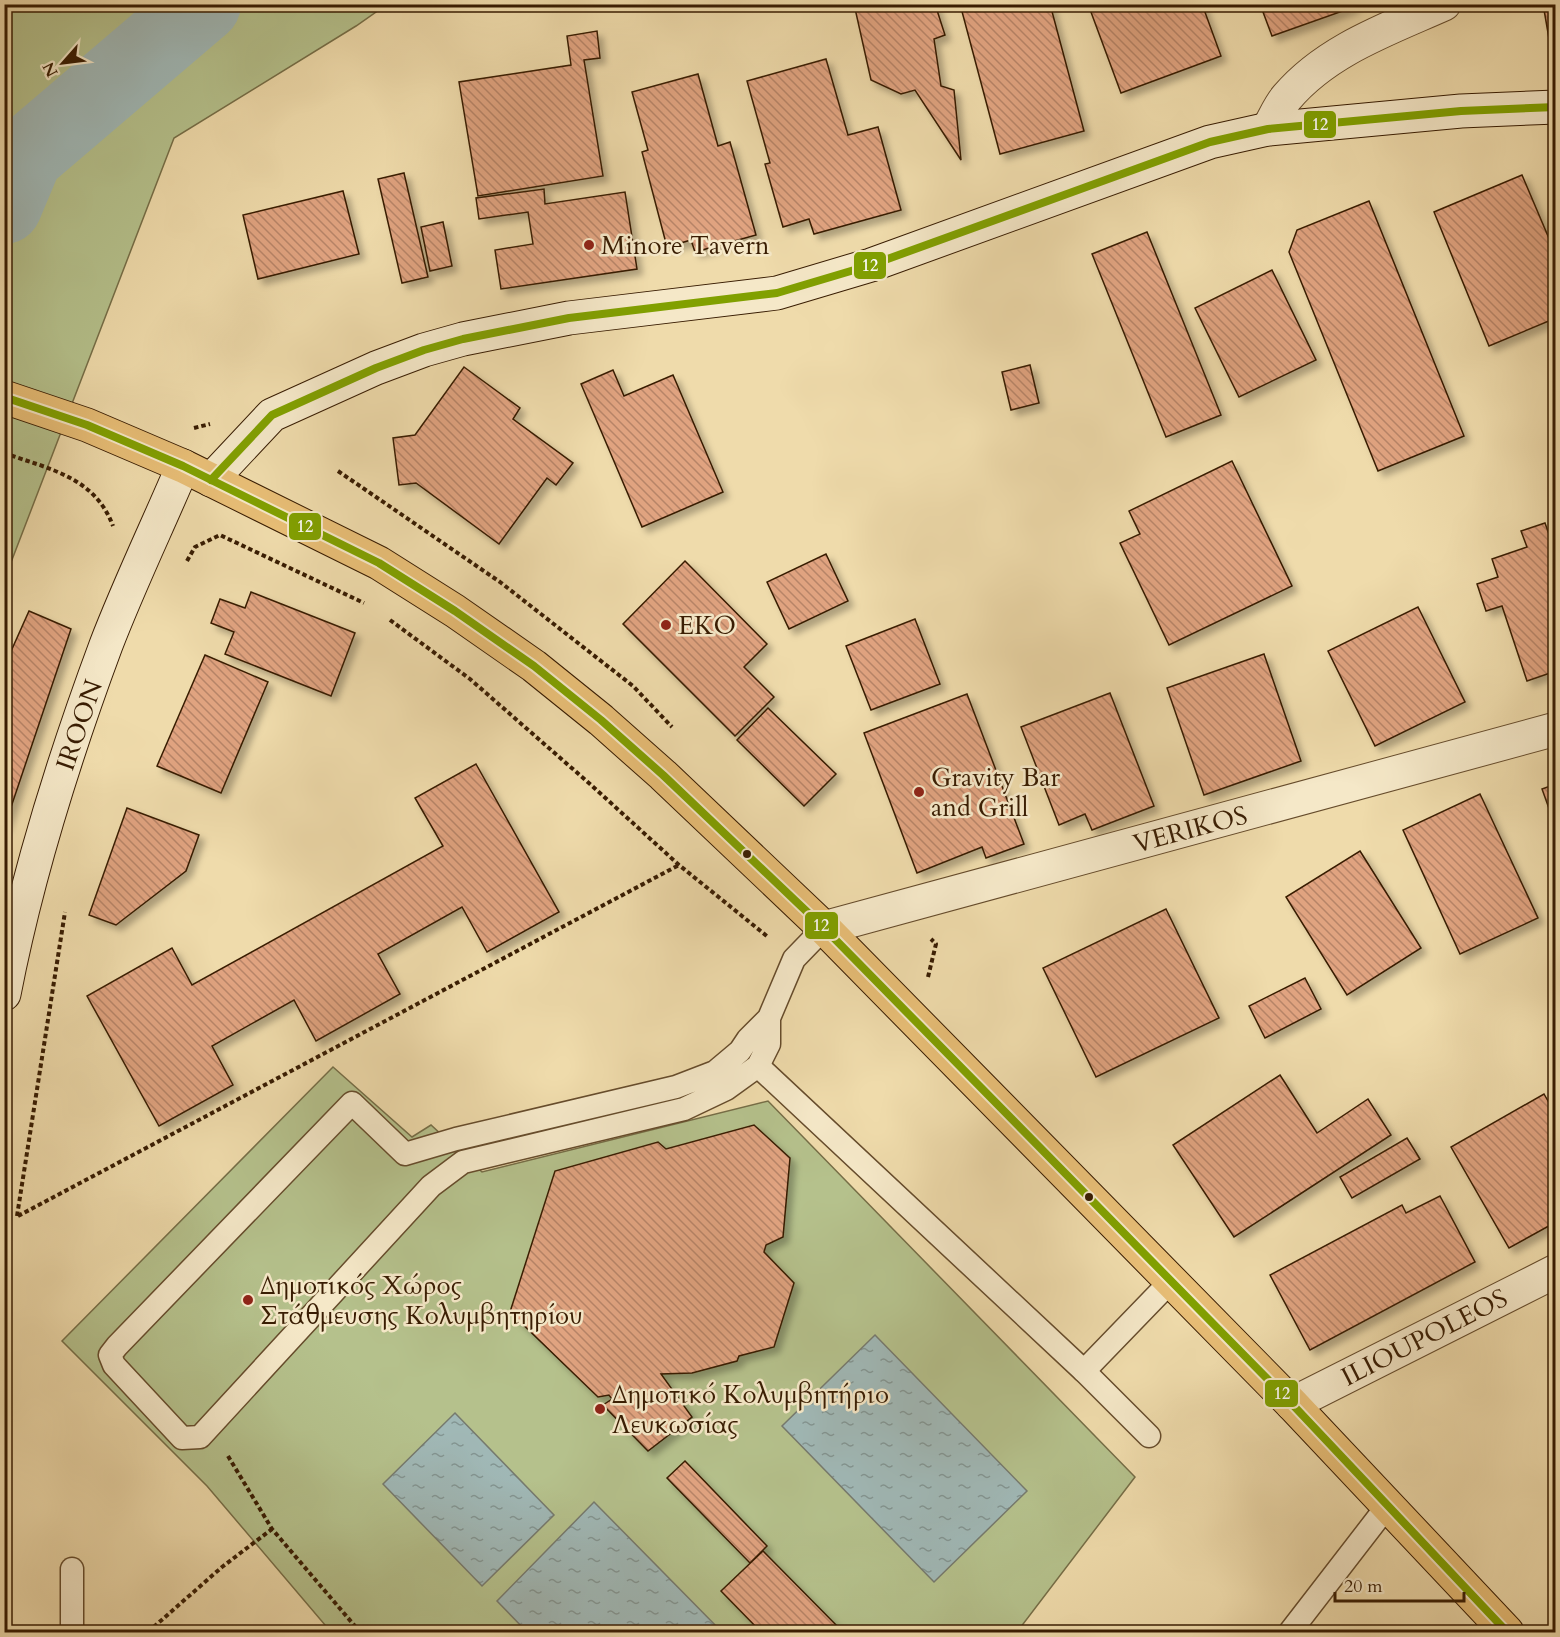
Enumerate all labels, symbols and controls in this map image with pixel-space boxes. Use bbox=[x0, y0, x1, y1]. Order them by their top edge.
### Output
north arrow bbox=[33, 33, 93, 93]
text: N bbox=[38, 58, 64, 81]
line badge: 12 bbox=[1303, 110, 1337, 139]
text: 12 bbox=[1312, 114, 1328, 136]
place label: Minore Tavern bbox=[601, 228, 770, 263]
marker: Minore Tavern bbox=[582, 238, 596, 252]
line badge: 12 bbox=[853, 251, 887, 280]
text: 12 bbox=[862, 255, 878, 277]
line badge: 12 bbox=[288, 512, 322, 541]
text: 12 bbox=[297, 516, 313, 538]
place label: EKO bbox=[678, 608, 736, 643]
marker: EKO bbox=[659, 618, 673, 632]
street label: IROON bbox=[48, 675, 111, 775]
place label: Gravity Bar and Grill bbox=[931, 760, 1061, 825]
marker: Gravity Bar and Grill bbox=[912, 785, 926, 799]
street label: VERIKOS bbox=[1129, 797, 1251, 862]
unlabelled marker bbox=[741, 848, 753, 860]
line badge: 12 bbox=[804, 911, 839, 940]
text: 12 bbox=[813, 915, 829, 937]
unlabelled marker bbox=[1083, 1191, 1095, 1203]
place label: Δημοτικός Χώρος Στάθμευσης Κολυμβητηρίου bbox=[260, 1268, 583, 1333]
street label: ILIOUPOLEOS bbox=[1335, 1280, 1513, 1394]
marker: Δημοτικός Χώρος Στάθμευσης Κολυμβητηρίου bbox=[241, 1293, 255, 1307]
place label: Δημοτικό Κολυμβητήριο Λευκωσίας bbox=[612, 1377, 889, 1442]
line badge: 12 bbox=[1264, 1379, 1299, 1408]
text: 12 bbox=[1274, 1383, 1290, 1405]
marker: Δημοτικό Κολυμβητήριο Λευκωσίας bbox=[593, 1402, 607, 1416]
scale bar bbox=[1335, 1565, 1464, 1603]
text: 20 m bbox=[1344, 1574, 1383, 1599]

